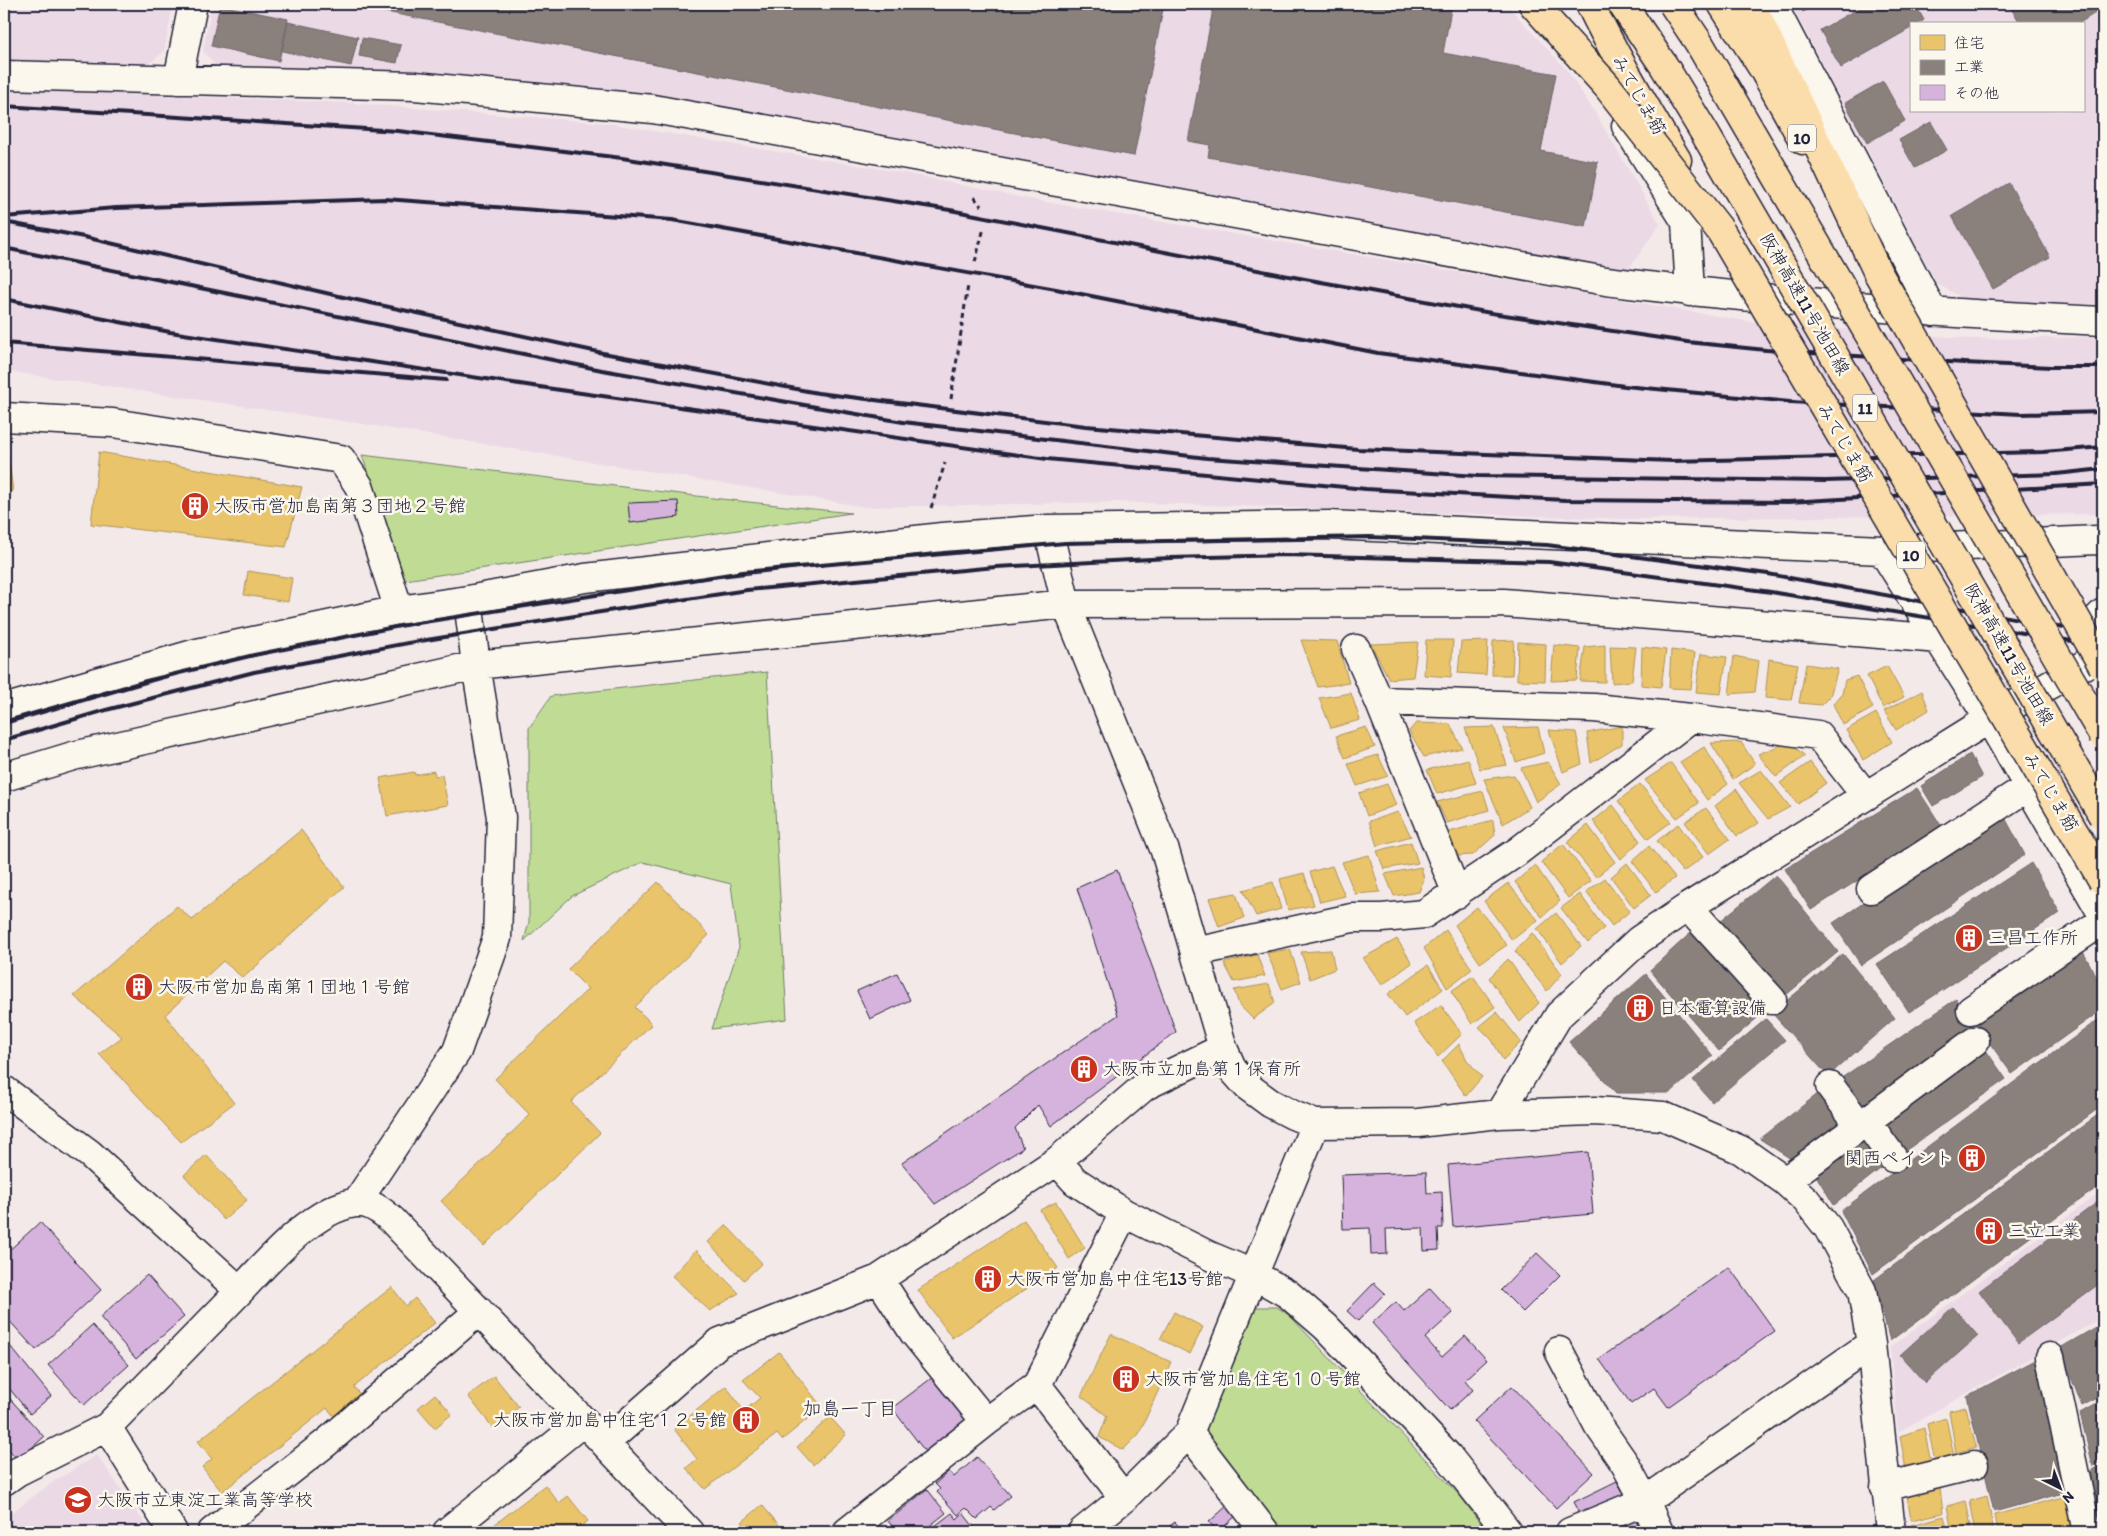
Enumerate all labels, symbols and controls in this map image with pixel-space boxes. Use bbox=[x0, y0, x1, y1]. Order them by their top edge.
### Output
legend bbox=[1910, 22, 2084, 112]
text: 住宅 bbox=[1954, 34, 1984, 52]
street label: みてじま筋 bbox=[1607, 51, 1671, 139]
text: 工業 bbox=[1954, 58, 1984, 76]
text: その他 bbox=[1954, 84, 1999, 102]
road number: 10 bbox=[1788, 125, 1816, 152]
street label: 阪神高速11号池田線 bbox=[1755, 229, 1855, 379]
road number: 11 bbox=[1852, 394, 1878, 422]
street label: みてじま筋 bbox=[1813, 399, 1877, 487]
building icon: 大阪市営加島南第３団地２号館 bbox=[180, 491, 210, 521]
place label: 大阪市営加島南第３団地２号館 bbox=[214, 495, 466, 517]
road number: 10 bbox=[1897, 542, 1925, 568]
street label: 阪神高速11号池田線 bbox=[1959, 579, 2059, 729]
street label: みてじま筋 bbox=[2019, 748, 2083, 836]
building icon: 三昌工作所 bbox=[1954, 923, 1984, 953]
place label: 三昌工作所 bbox=[1988, 927, 2078, 949]
building icon: 大阪市営加島南第１団地１号館 bbox=[124, 972, 154, 1002]
place label: 大阪市営加島南第１団地１号館 bbox=[158, 976, 410, 998]
building icon: 日本電算設備 bbox=[1625, 993, 1655, 1023]
place label: 日本電算設備 bbox=[1659, 997, 1767, 1019]
building icon: 大阪市立加島第１保育所 bbox=[1069, 1054, 1099, 1084]
place label: 大阪市立加島第１保育所 bbox=[1103, 1058, 1301, 1080]
building icon: 関西ペイント bbox=[1957, 1143, 1987, 1173]
place label: 関西ペイント bbox=[1845, 1147, 1953, 1169]
building icon: 三立工業 bbox=[1974, 1216, 2004, 1246]
place label: 三立工業 bbox=[2008, 1220, 2080, 1242]
building icon: 大阪市営加島中住宅13号館 bbox=[973, 1264, 1003, 1294]
place label: 大阪市営加島中住宅13号館 bbox=[1007, 1268, 1223, 1290]
building icon: 大阪市営加島住宅１０号館 bbox=[1111, 1364, 1141, 1394]
place label: 大阪市営加島住宅１０号館 bbox=[1145, 1368, 1361, 1390]
district label: 加島一丁目 bbox=[802, 1397, 898, 1420]
building icon: 大阪市営加島中住宅１２号館 bbox=[731, 1405, 761, 1435]
place label: 大阪市営加島中住宅１２号館 bbox=[493, 1409, 727, 1431]
north arrow bbox=[2034, 1464, 2084, 1514]
school or university icon: 大阪市立東淀工業高等学校 bbox=[63, 1485, 93, 1515]
text: N bbox=[2059, 1488, 2078, 1507]
place label: 大阪市立東淀工業高等学校 bbox=[97, 1489, 313, 1511]

